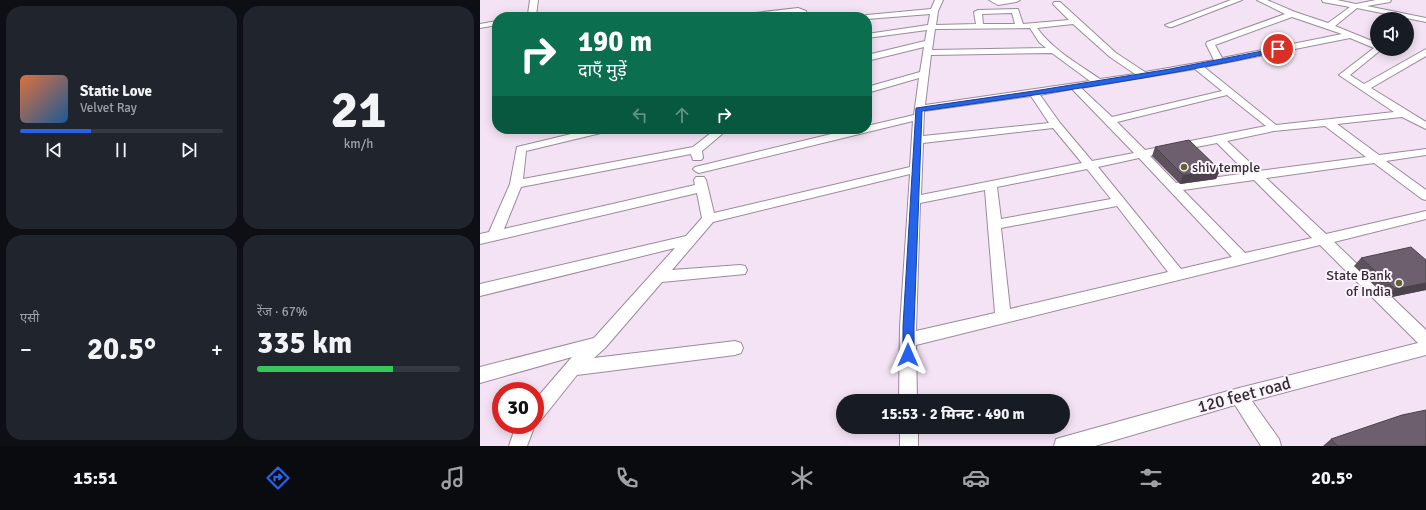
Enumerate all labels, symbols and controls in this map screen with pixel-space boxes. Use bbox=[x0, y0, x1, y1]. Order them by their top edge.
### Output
map controls bbox=[1370, 12, 1414, 56]
button: sound bbox=[1370, 12, 1414, 56]
text: 190 m bbox=[578, 25, 652, 59]
icon: right bbox=[512, 28, 564, 80]
pin bbox=[1261, 32, 1295, 66]
icon: arrive bbox=[1267, 38, 1289, 60]
text: दाएँ मुड़ें bbox=[578, 59, 627, 81]
text: 21 bbox=[330, 78, 387, 142]
text: Static Love bbox=[80, 82, 152, 100]
text: Velvet Ray bbox=[80, 100, 137, 116]
icon: left bbox=[629, 104, 651, 126]
icon: ahead bbox=[671, 104, 693, 126]
icon: right bbox=[713, 104, 735, 126]
text: km/h bbox=[344, 136, 373, 152]
icon: previous bbox=[43, 139, 65, 161]
icon: pause bbox=[110, 139, 132, 161]
icon: next bbox=[178, 139, 200, 161]
place label: shiv temple bbox=[1192, 159, 1260, 176]
marker: shiv temple bbox=[1179, 162, 1189, 172]
place label: State Bank of India bbox=[1326, 267, 1391, 300]
marker: State Bank of India bbox=[1394, 278, 1404, 288]
text: रेंज · 67% bbox=[257, 304, 307, 320]
text: एसी bbox=[20, 310, 39, 326]
text: 335 km bbox=[257, 325, 352, 362]
text: 20.5° bbox=[87, 331, 156, 368]
position arrow bbox=[887, 334, 929, 376]
text: − bbox=[20, 336, 32, 363]
text: + bbox=[211, 336, 223, 363]
street label: 120 feet road bbox=[1195, 372, 1293, 418]
speed limit sign: 30 bbox=[492, 382, 544, 434]
text: 15:53 · 2 मिनट · 490 m bbox=[881, 405, 1025, 423]
icon: directions bbox=[264, 464, 292, 492]
icon: music bbox=[439, 464, 467, 492]
icon: phone bbox=[613, 464, 641, 492]
icon: climate bbox=[788, 464, 816, 492]
icon: car bbox=[962, 464, 990, 492]
icon: filters bbox=[1137, 464, 1165, 492]
text: 15:51 bbox=[73, 467, 117, 489]
text: 20.5° bbox=[1311, 467, 1353, 489]

